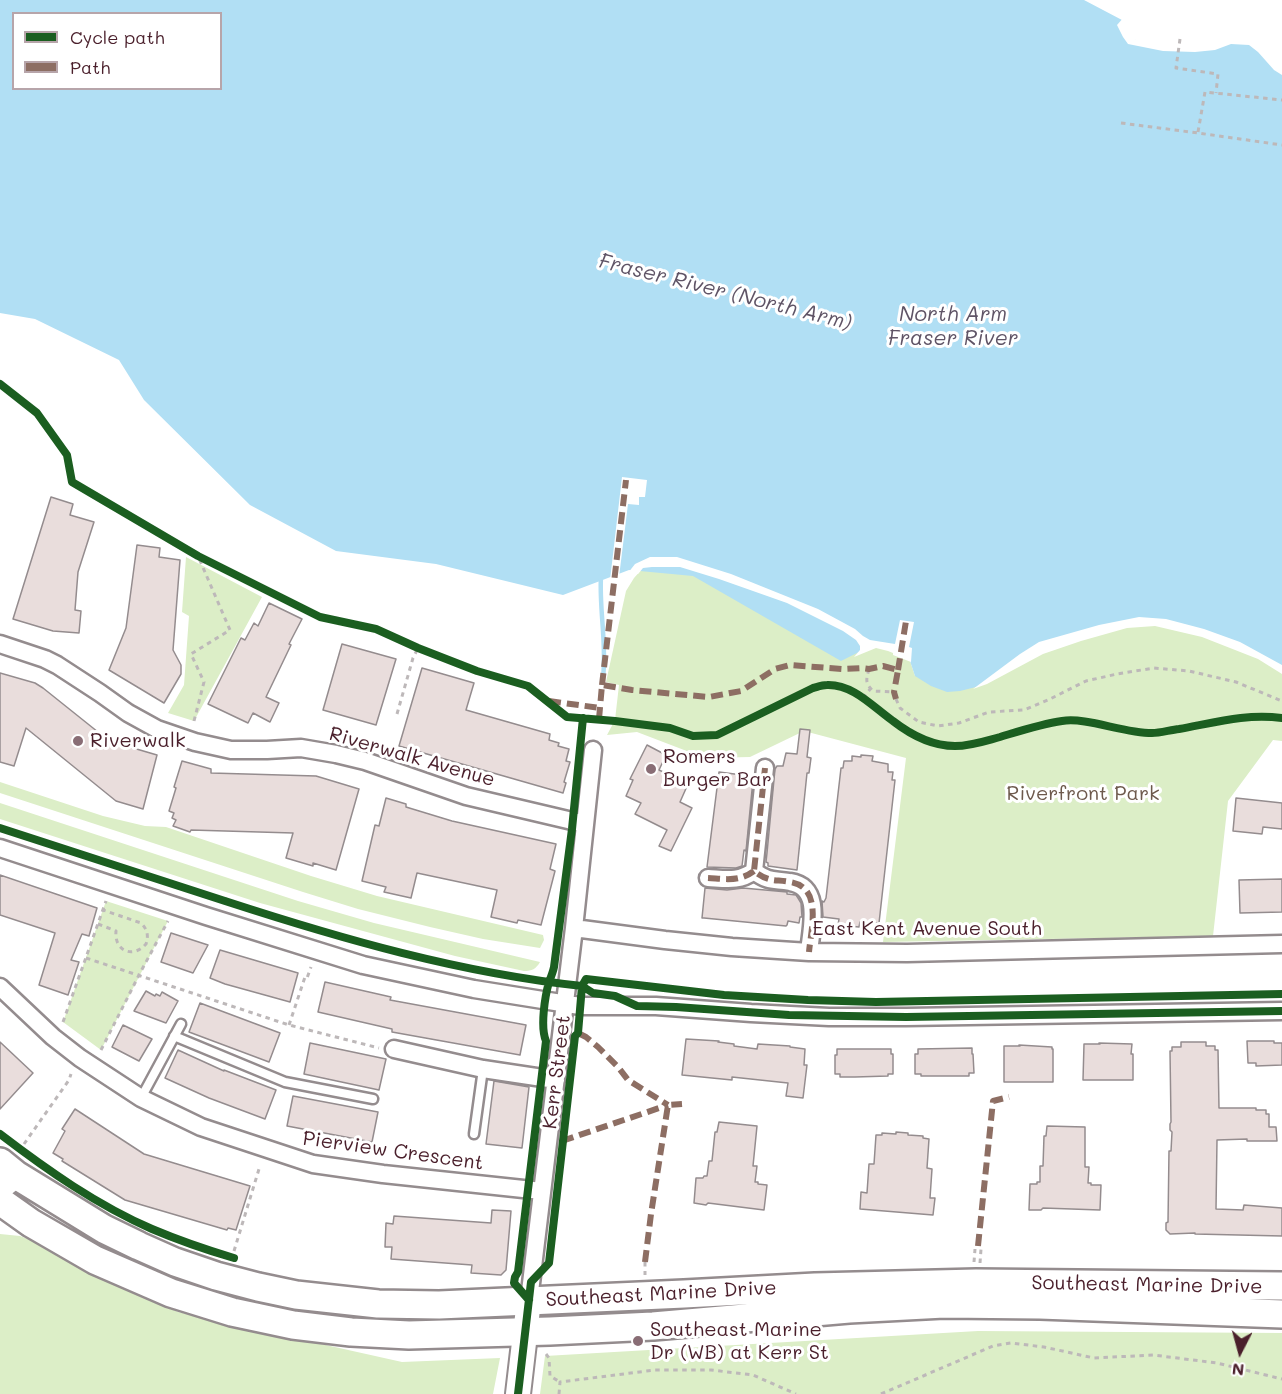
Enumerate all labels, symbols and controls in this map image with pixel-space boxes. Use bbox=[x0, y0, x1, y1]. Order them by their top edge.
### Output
legend bbox=[12, 12, 222, 90]
text: Cycle path bbox=[70, 25, 165, 49]
text: Path bbox=[70, 55, 110, 79]
water label: Fraser River (North Arm) bbox=[596, 248, 854, 336]
water label: North Arm Fraser River bbox=[888, 302, 1018, 352]
street label: Riverwalk Avenue bbox=[326, 722, 498, 792]
place label: Riverwalk bbox=[90, 729, 186, 753]
marker: Riverwalk bbox=[71, 734, 85, 748]
place label: Romers Burger Bar bbox=[663, 745, 772, 792]
marker: Romers Burger Bar bbox=[644, 762, 658, 776]
park label: Riverfront Park bbox=[1006, 782, 1160, 806]
street label: East Kent Avenue South bbox=[812, 917, 1042, 941]
street label: Kerr Street bbox=[538, 1014, 576, 1130]
street label: Pierview Crescent bbox=[301, 1126, 485, 1176]
street label: Southeast Marine Drive bbox=[1031, 1271, 1263, 1299]
street label: Southeast Marine Drive bbox=[545, 1276, 777, 1312]
place label: Southeast Marine Dr (WB) at Kerr St bbox=[650, 1318, 829, 1365]
north arrow bbox=[1210, 1322, 1270, 1382]
marker: Southeast Marine Dr (WB) at Kerr St bbox=[631, 1334, 645, 1348]
text: N bbox=[1231, 1359, 1245, 1381]

